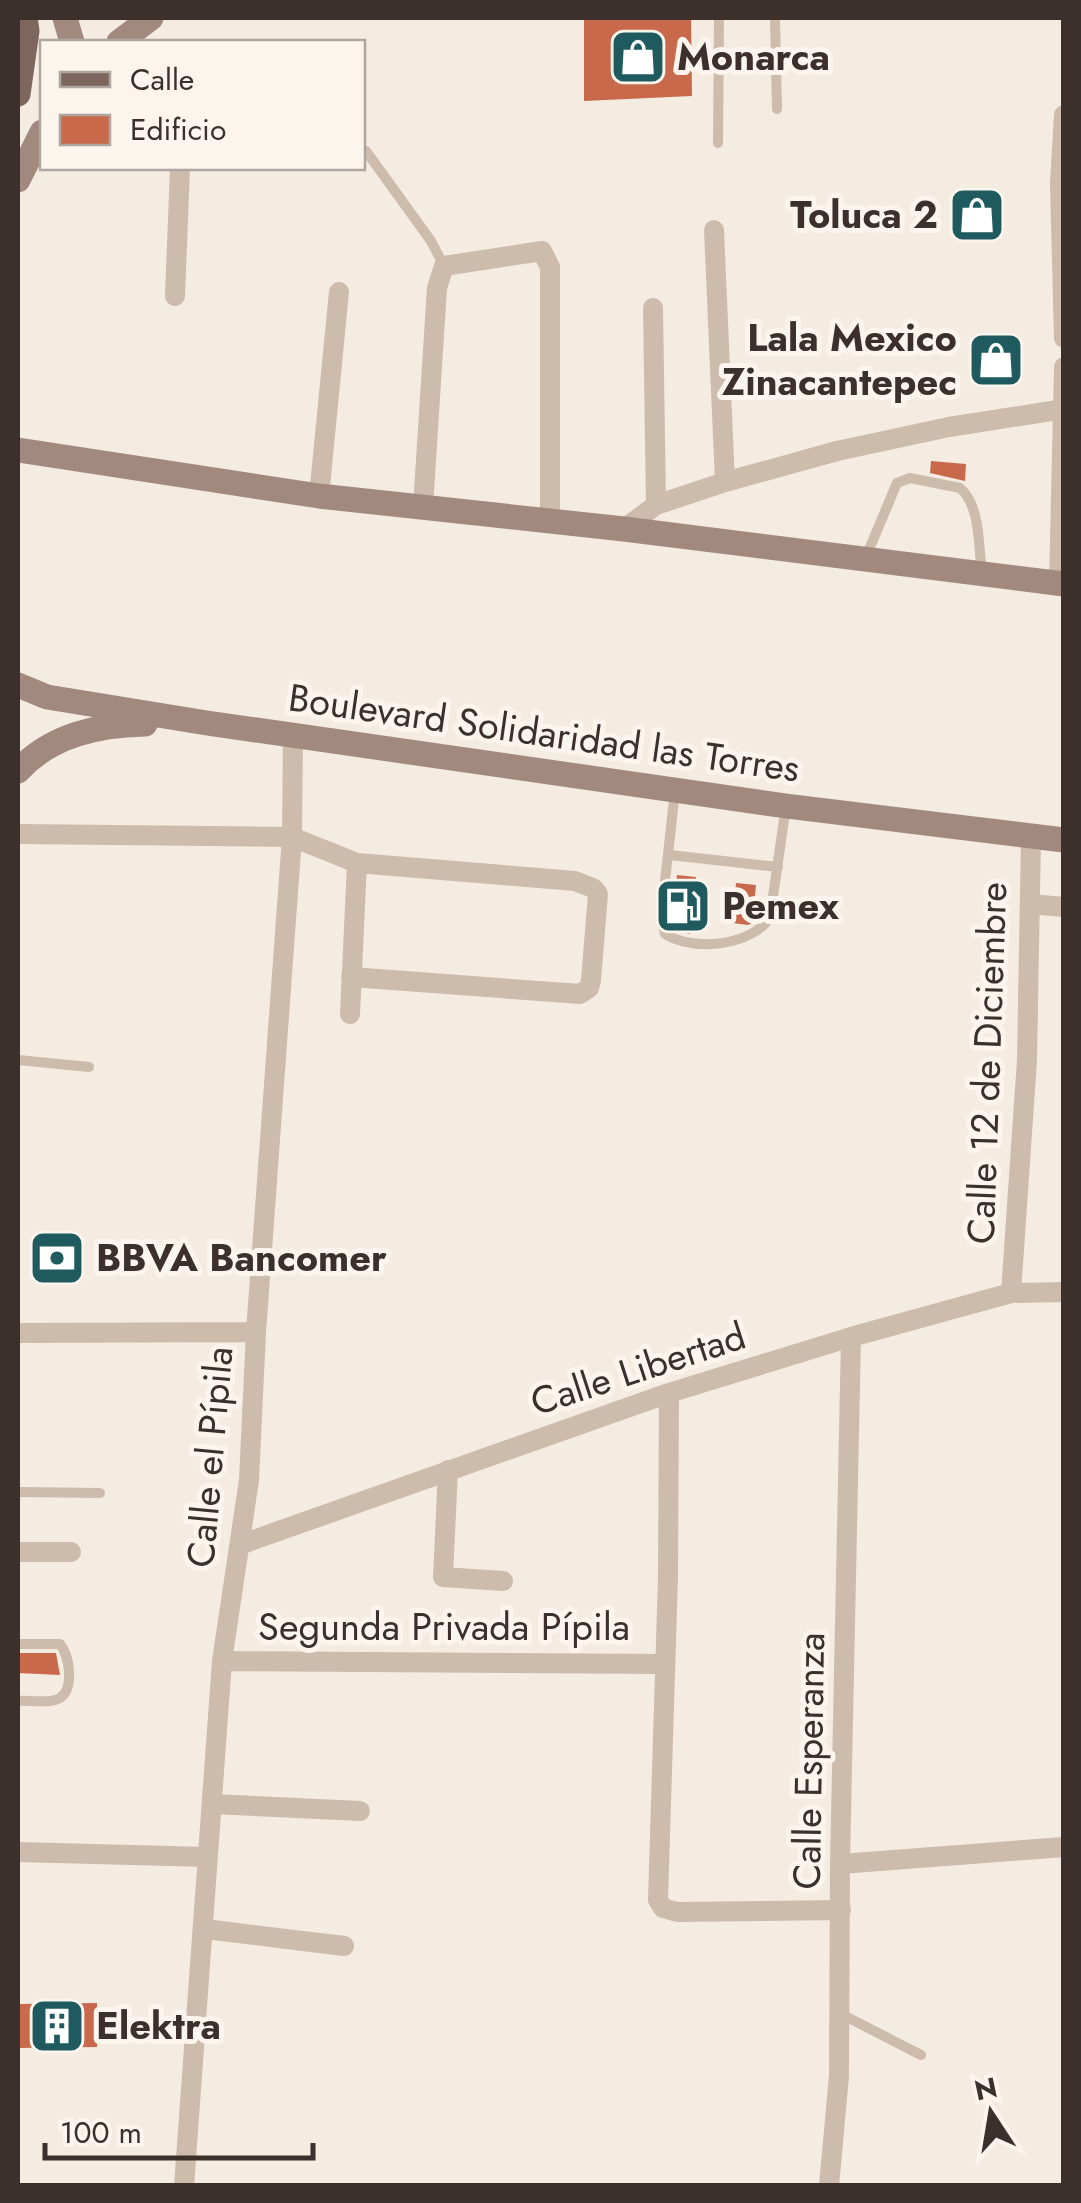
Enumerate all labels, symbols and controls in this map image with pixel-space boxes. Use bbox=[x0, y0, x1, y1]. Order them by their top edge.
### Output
shop icon: Monarca bbox=[608, 27, 668, 87]
place label: Monarca bbox=[677, 29, 830, 84]
legend bbox=[40, 40, 365, 170]
text: Calle bbox=[130, 58, 194, 101]
text: Edificio bbox=[130, 108, 226, 151]
shop icon: Toluca 2 bbox=[947, 185, 1007, 245]
place label: Toluca 2 bbox=[790, 187, 938, 242]
place label: Lala Mexico Zinacantepec bbox=[722, 310, 957, 409]
shop icon: Lala Mexico Zinacantepec bbox=[966, 330, 1026, 390]
street label: Boulevard Solidaridad las Torres bbox=[285, 669, 803, 796]
fuel station icon: Pemex bbox=[653, 876, 713, 936]
place label: Pemex bbox=[722, 878, 840, 933]
street label: Calle 12 de Diciembre bbox=[953, 881, 1020, 1245]
bank icon: BBVA Bancomer bbox=[27, 1228, 87, 1288]
place label: BBVA Bancomer bbox=[96, 1230, 387, 1285]
street label: Calle Libertad bbox=[523, 1308, 752, 1429]
street label: Calle el Pípila bbox=[172, 1344, 247, 1570]
street label: Segunda Privada Pípila bbox=[258, 1599, 630, 1654]
street label: Calle Esperanza bbox=[779, 1632, 838, 1890]
building icon: Elektra bbox=[27, 1996, 87, 2056]
place label: Elektra bbox=[96, 1998, 221, 2053]
north arrow bbox=[941, 2063, 1041, 2163]
text: N bbox=[971, 2067, 1001, 2111]
scale bar bbox=[45, 2098, 312, 2160]
text: 100 m bbox=[60, 2111, 142, 2154]

